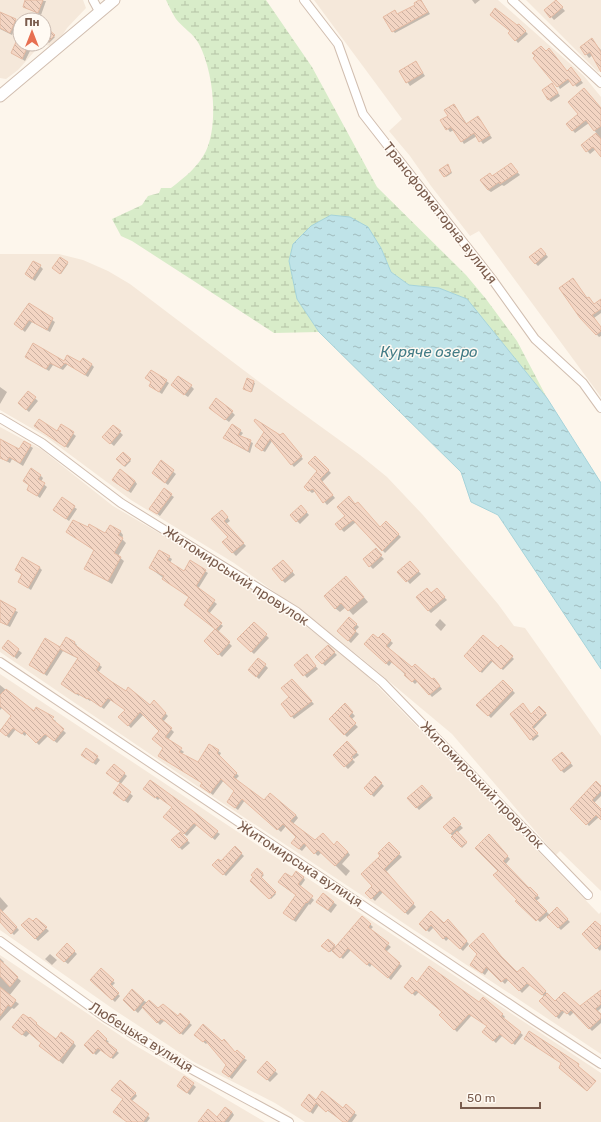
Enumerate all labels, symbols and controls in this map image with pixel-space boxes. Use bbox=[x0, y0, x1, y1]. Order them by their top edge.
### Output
north arrow bbox=[12, 12, 52, 52]
text: Пн bbox=[24, 16, 40, 29]
street label: Трансформаторна вулиця bbox=[379, 139, 501, 287]
water label: Куряче озеро bbox=[380, 343, 478, 361]
street label: Житомирський провулок bbox=[160, 523, 312, 630]
street label: Житомирський провулок bbox=[417, 718, 548, 852]
street label: Житомирська вулиця bbox=[234, 817, 366, 911]
street label: Любецька вулиця bbox=[86, 998, 196, 1076]
scale bar bbox=[461, 1084, 540, 1110]
text: 50 m bbox=[467, 1091, 495, 1105]

